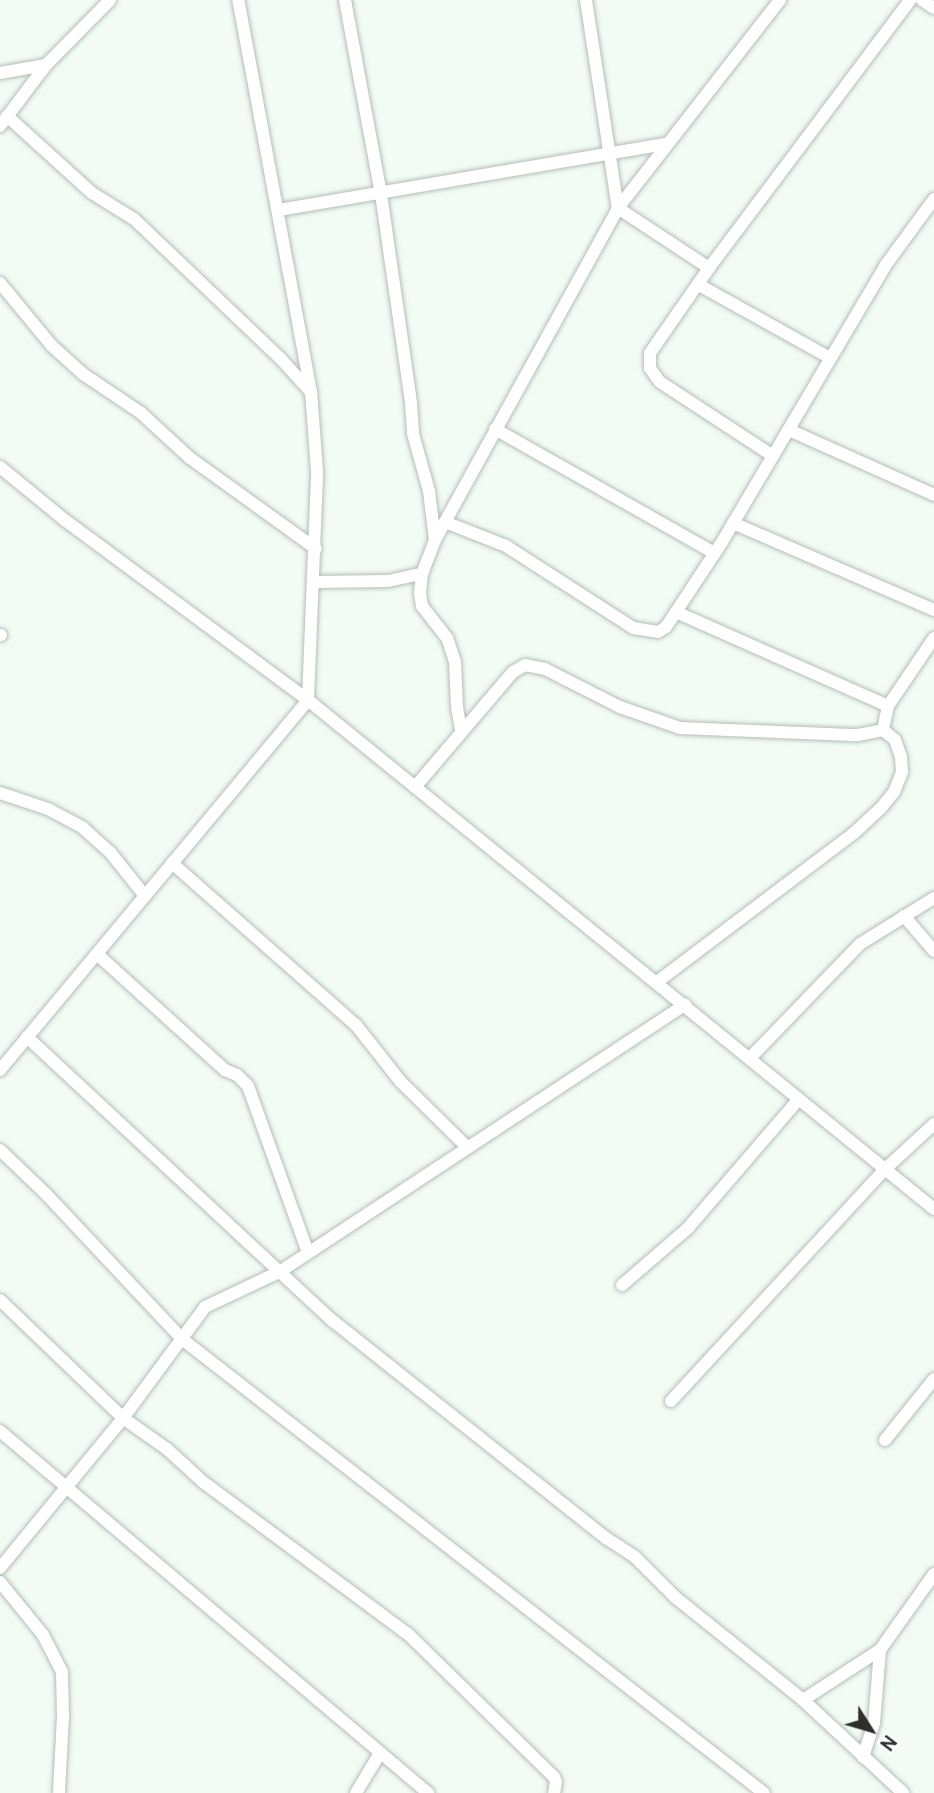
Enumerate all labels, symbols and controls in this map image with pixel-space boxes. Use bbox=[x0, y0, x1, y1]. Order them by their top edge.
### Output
north arrow bbox=[836, 1695, 906, 1765]
text: N bbox=[875, 1731, 901, 1755]

